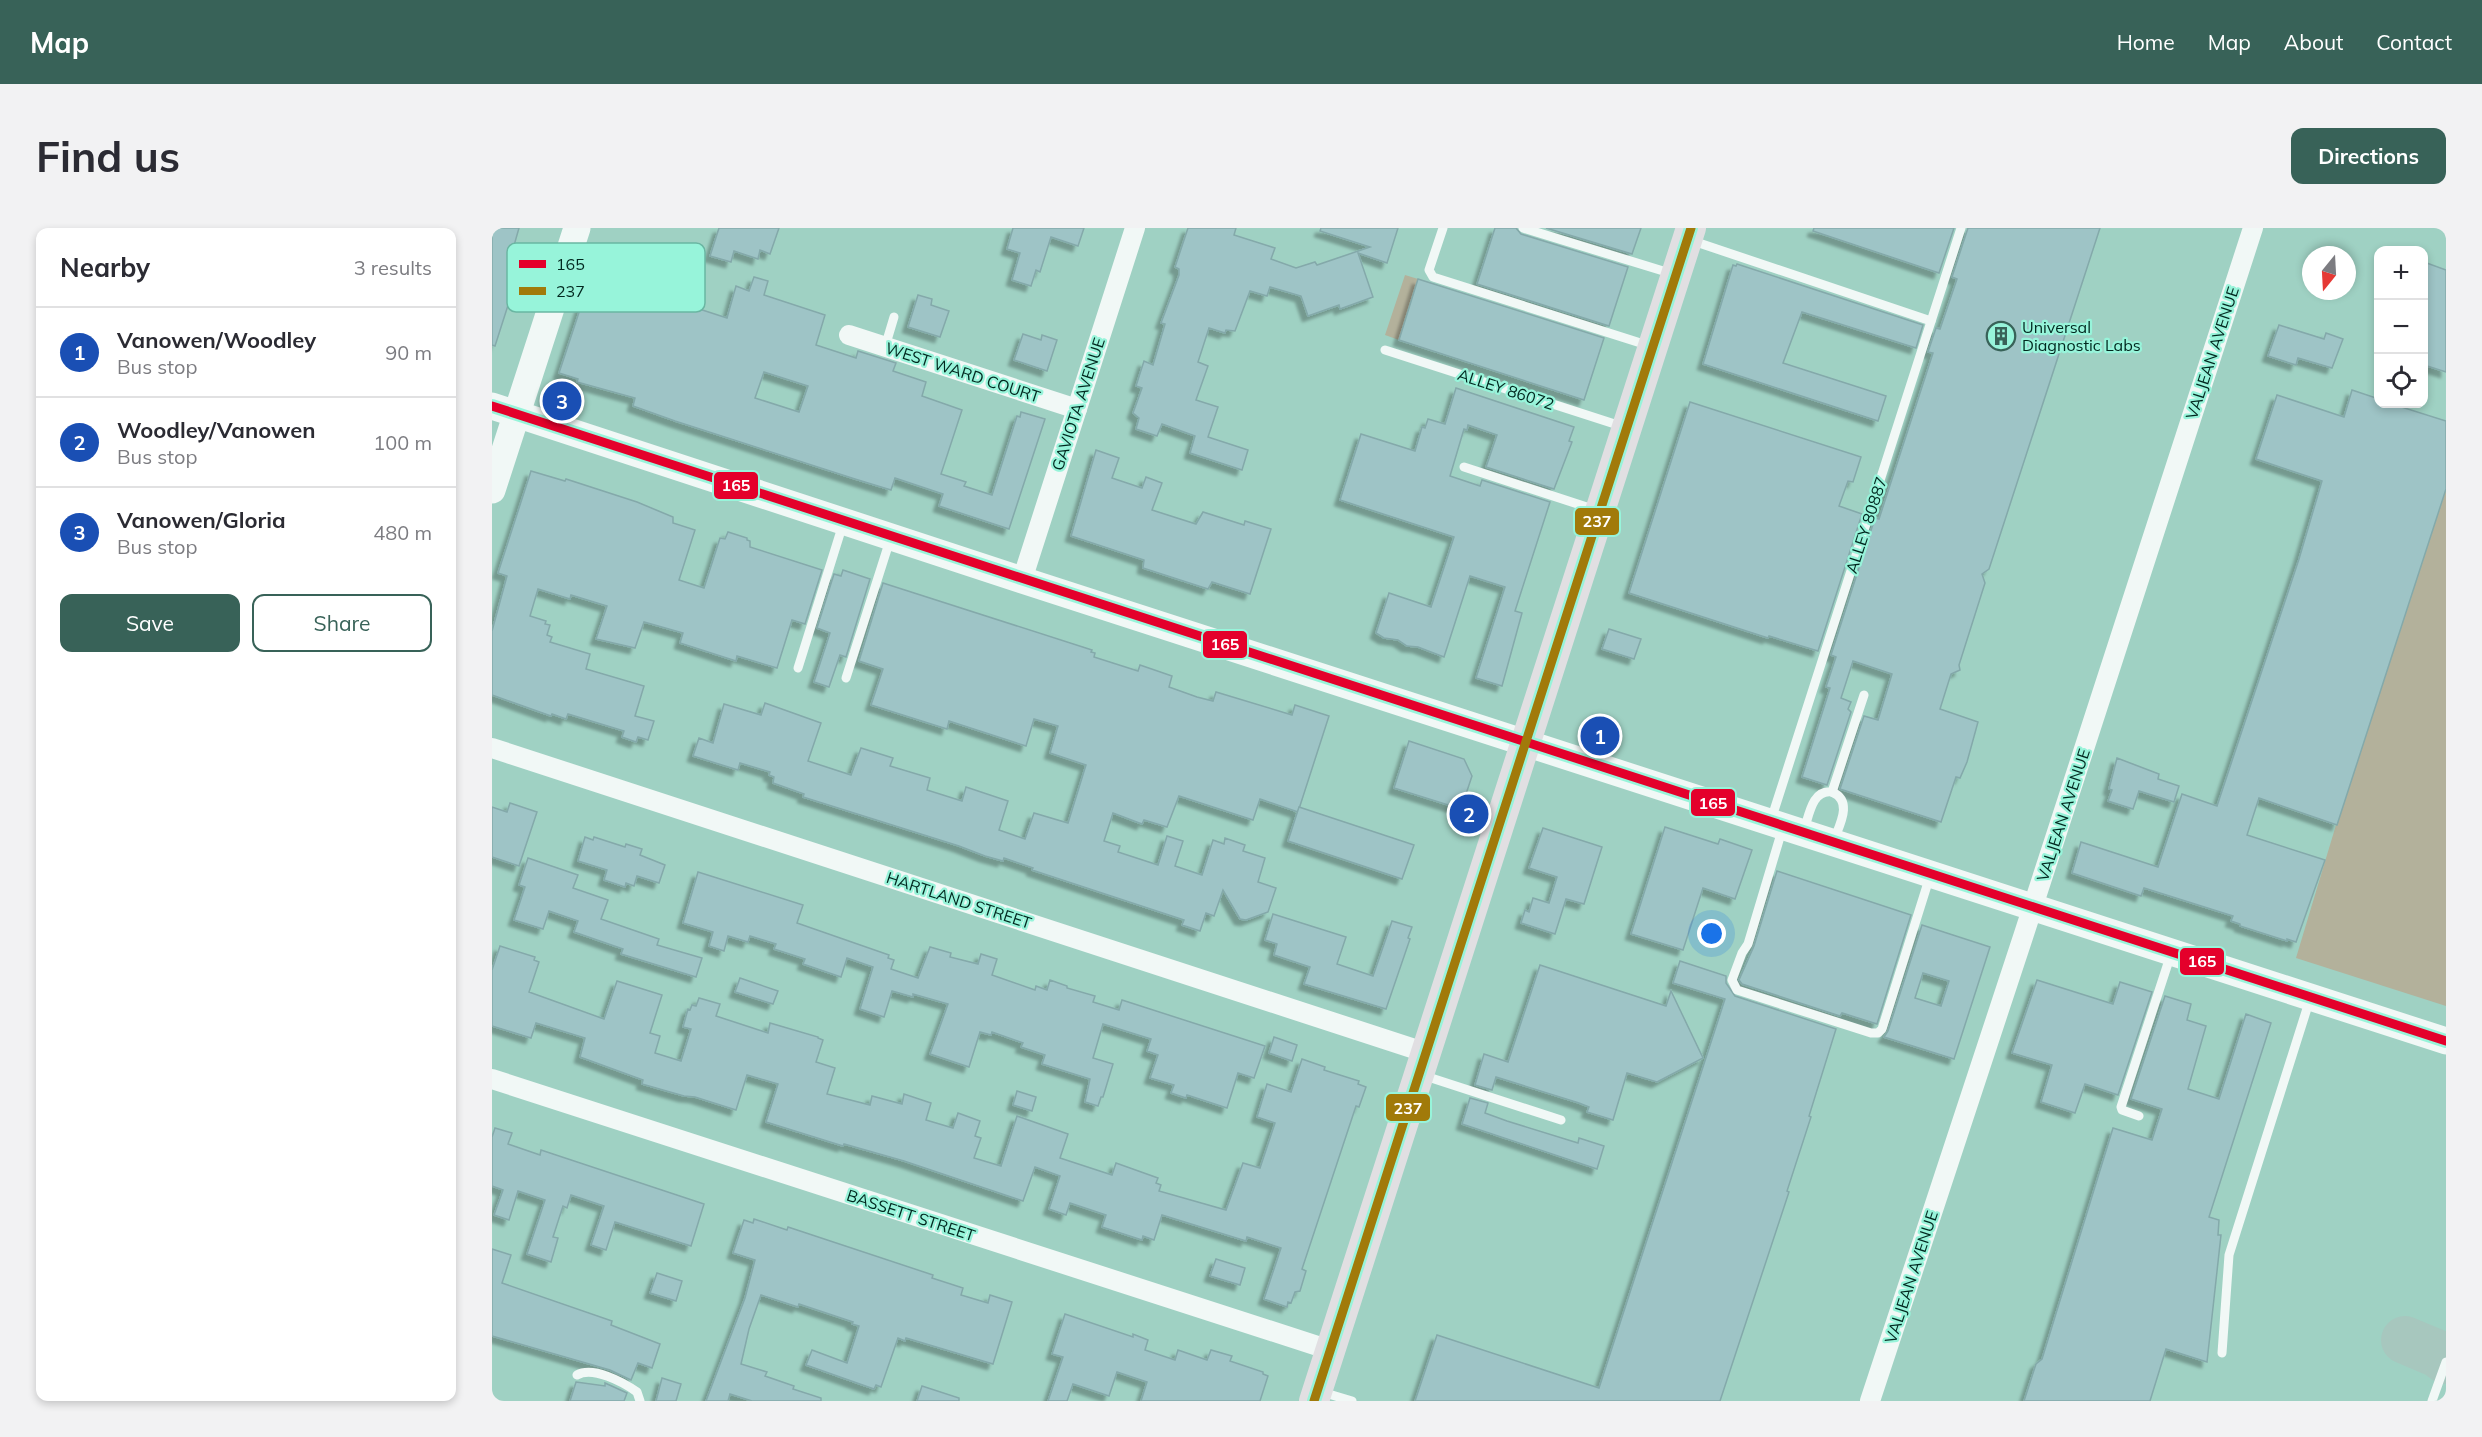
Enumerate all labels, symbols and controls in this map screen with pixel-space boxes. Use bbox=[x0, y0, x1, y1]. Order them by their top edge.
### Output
text: Map bbox=[30, 25, 89, 60]
text: Home bbox=[2117, 29, 2175, 55]
text: Map bbox=[2208, 29, 2251, 55]
text: About bbox=[2284, 29, 2343, 55]
text: Contact bbox=[2376, 29, 2452, 55]
button: Directions bbox=[2291, 128, 2446, 184]
text: Find us bbox=[36, 130, 180, 183]
legend bbox=[507, 243, 705, 312]
north arrow bbox=[2302, 246, 2356, 300]
map controls bbox=[2374, 246, 2428, 408]
button: + bbox=[2374, 246, 2428, 300]
text: Nearby bbox=[60, 251, 150, 284]
text: 165 bbox=[556, 254, 585, 274]
text: 3 results bbox=[354, 255, 432, 280]
text: 237 bbox=[556, 281, 585, 301]
street label: VALJEAN AVENUE bbox=[2181, 284, 2243, 422]
button: − bbox=[2374, 300, 2428, 354]
place label: Universal Diagnostic Labs bbox=[2022, 317, 2141, 355]
building icon: Universal Diagnostic Labs bbox=[1985, 320, 2017, 352]
text: Vanowen/Woodley bbox=[117, 326, 316, 354]
street label: GAVIOTA AVENUE bbox=[1047, 335, 1109, 473]
street label: WEST WARD COURT bbox=[883, 338, 1043, 407]
text: 1 bbox=[74, 340, 86, 365]
text: 90 m bbox=[385, 340, 432, 365]
text: Bus stop bbox=[117, 354, 197, 379]
button: locate bbox=[2374, 354, 2428, 408]
street label: ALLEY 86072 bbox=[1455, 364, 1557, 414]
pin: 3 bbox=[542, 378, 582, 423]
text: Woodley/Vanowen bbox=[117, 416, 316, 444]
text: 2 bbox=[74, 430, 86, 455]
text: 100 m bbox=[373, 430, 432, 455]
text: Bus stop bbox=[117, 444, 197, 469]
line badge: 165 bbox=[713, 471, 759, 500]
street label: ALLEY 80887 bbox=[1841, 474, 1891, 576]
text: 165 bbox=[722, 475, 751, 495]
text: Vanowen/Gloria bbox=[117, 506, 286, 534]
line badge: 237 bbox=[1574, 507, 1620, 536]
text: 237 bbox=[1583, 511, 1611, 531]
text: 3 bbox=[74, 520, 86, 545]
text: 480 m bbox=[373, 520, 432, 545]
text: Bus stop bbox=[117, 534, 197, 559]
button: Save bbox=[60, 594, 240, 652]
button: Share bbox=[252, 594, 432, 652]
line badge: 165 bbox=[1202, 630, 1248, 659]
text: 165 bbox=[1211, 634, 1240, 654]
pin: 1 bbox=[1580, 714, 1620, 758]
street label: VALJEAN AVENUE bbox=[2032, 746, 2094, 884]
line badge: 165 bbox=[1690, 788, 1736, 817]
pin: 2 bbox=[1450, 792, 1488, 836]
text: 165 bbox=[1699, 793, 1728, 813]
street label: HARTLAND STREET bbox=[884, 867, 1034, 933]
your location bbox=[1697, 919, 1726, 948]
line badge: 165 bbox=[2179, 947, 2225, 976]
text: 165 bbox=[2188, 951, 2217, 971]
line badge: 237 bbox=[1385, 1093, 1431, 1122]
text: 237 bbox=[1394, 1098, 1422, 1118]
street label: BASSETT STREET bbox=[844, 1185, 978, 1245]
street label: VALJEAN AVENUE bbox=[1880, 1208, 1942, 1346]

